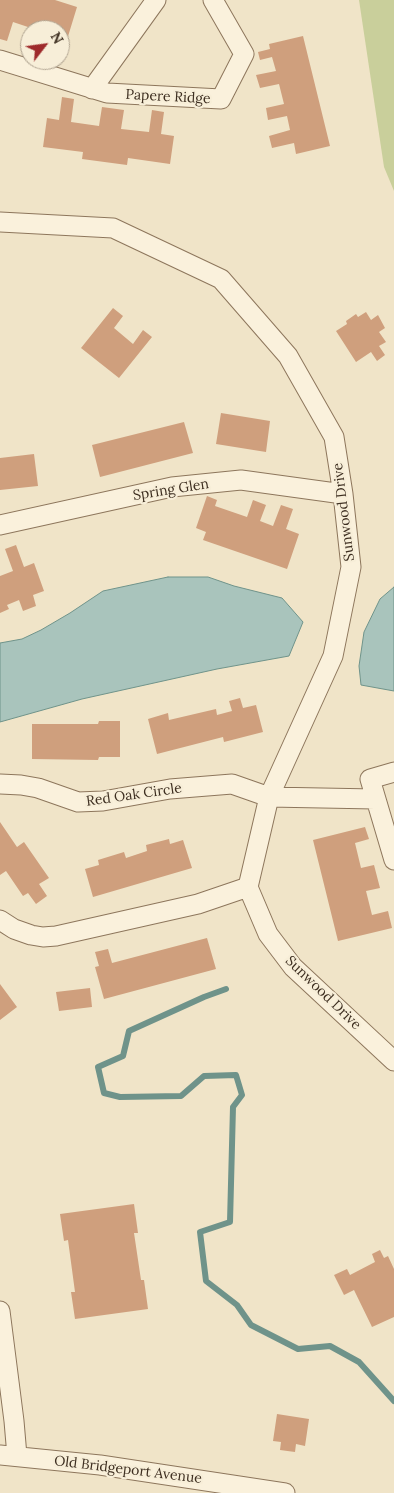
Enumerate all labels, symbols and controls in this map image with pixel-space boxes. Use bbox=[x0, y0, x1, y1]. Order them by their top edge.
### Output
north arrow bbox=[20, 20, 70, 70]
text: N bbox=[47, 29, 68, 47]
street label: Papere Ridge bbox=[125, 86, 211, 108]
street label: Sunwood Drive bbox=[330, 462, 358, 562]
street label: Spring Glen bbox=[132, 476, 210, 504]
street label: Red Oak Circle bbox=[85, 780, 183, 810]
street label: Sunwood Drive bbox=[282, 953, 364, 1033]
street label: Old Bridgeport Avenue bbox=[53, 1453, 203, 1487]

